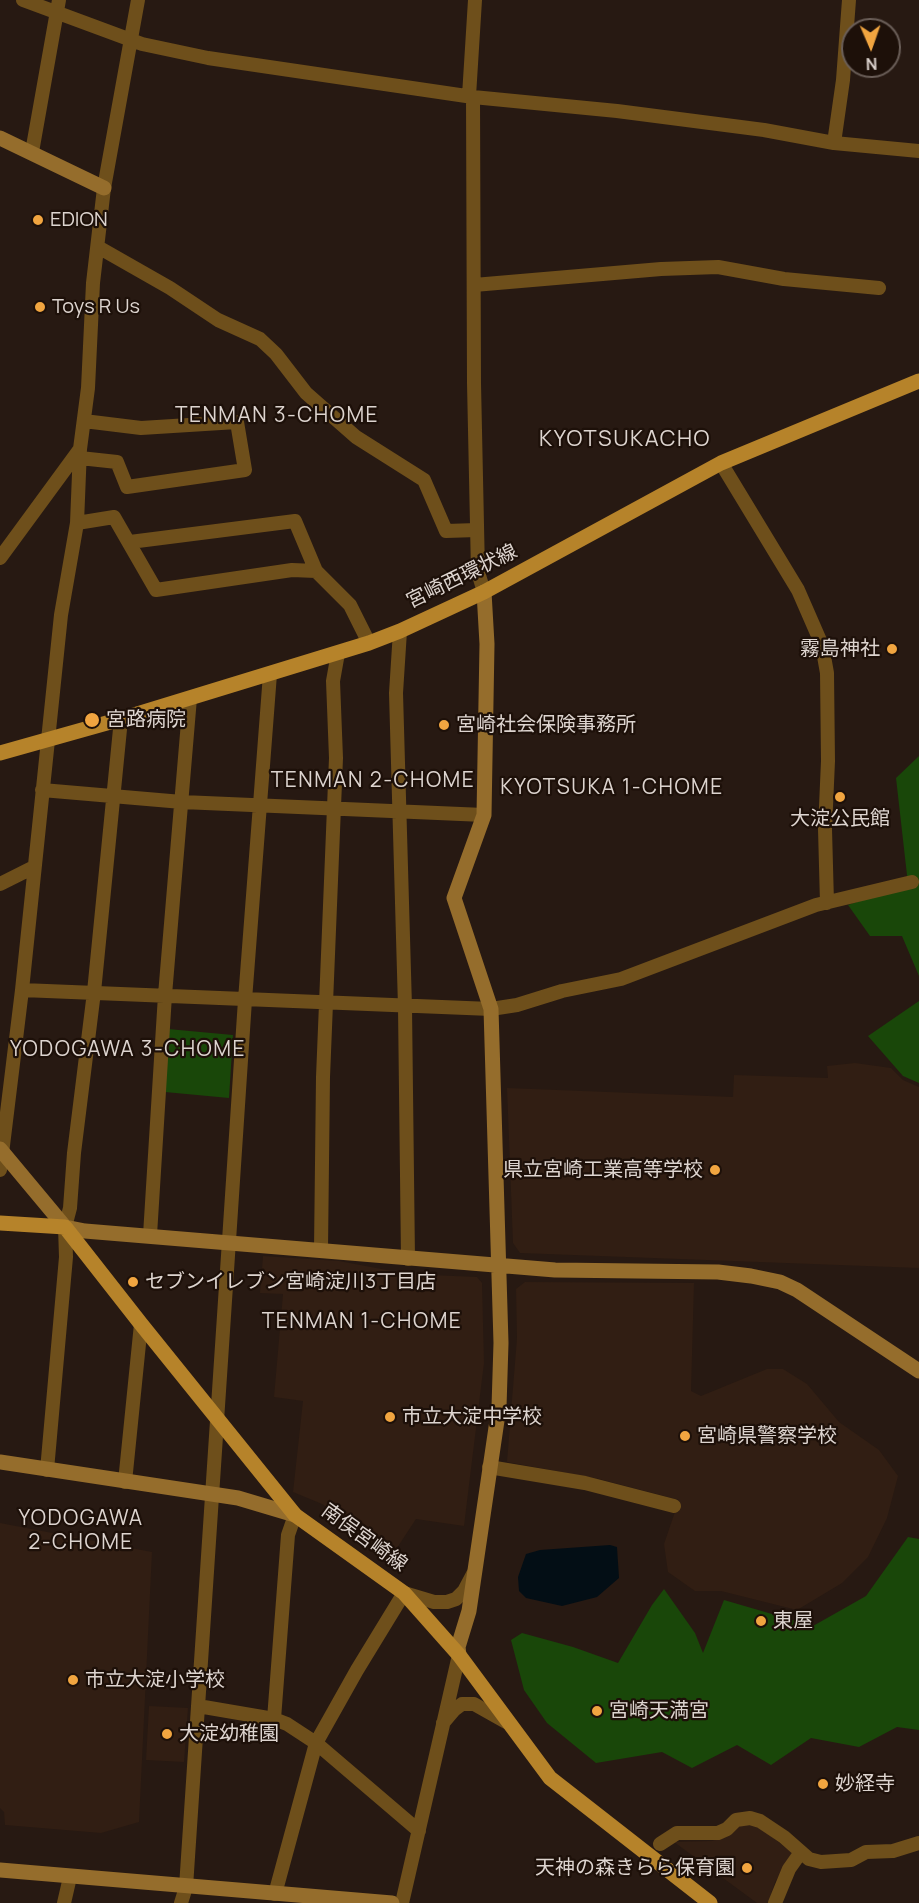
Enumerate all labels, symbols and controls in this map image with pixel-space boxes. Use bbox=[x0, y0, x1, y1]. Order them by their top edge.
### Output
north arrow bbox=[841, 18, 901, 78]
text: N bbox=[865, 53, 878, 75]
place label: EDION bbox=[50, 208, 108, 232]
marker: EDION bbox=[31, 213, 45, 227]
place label: Toys R Us bbox=[52, 295, 140, 319]
marker: Toys R Us bbox=[33, 300, 47, 314]
district label: TENMAN 3-CHOME bbox=[175, 403, 379, 429]
district label: KYOTSUKACHO bbox=[539, 427, 711, 453]
street label: 宮崎西環状線 bbox=[403, 540, 521, 614]
place label: 霧島神社 bbox=[800, 637, 880, 661]
marker: 霧島神社 bbox=[885, 642, 899, 656]
place label: 宮路病院 bbox=[106, 708, 186, 732]
marker: 宮路病院 bbox=[83, 711, 101, 729]
place label: 宮崎社会保険事務所 bbox=[456, 713, 636, 737]
marker: 宮崎社会保険事務所 bbox=[437, 718, 451, 732]
district label: TENMAN 2-CHOME bbox=[271, 768, 475, 794]
district label: KYOTSUKA 1-CHOME bbox=[500, 775, 724, 801]
marker: 大淀公民館 bbox=[833, 790, 847, 804]
place label: 大淀公民館 bbox=[790, 807, 890, 831]
district label: YODOGAWA 3-CHOME bbox=[10, 1037, 246, 1063]
place label: 県立宮崎工業高等学校 bbox=[503, 1158, 703, 1182]
marker: 県立宮崎工業高等学校 bbox=[708, 1163, 722, 1177]
place label: セブンイレブン宮崎淀川3丁目店 bbox=[145, 1270, 436, 1294]
marker: セブンイレブン宮崎淀川3丁目店 bbox=[126, 1275, 140, 1289]
district label: TENMAN 1-CHOME bbox=[262, 1309, 462, 1335]
place label: 市立大淀中学校 bbox=[402, 1405, 542, 1429]
marker: 市立大淀中学校 bbox=[383, 1410, 397, 1424]
place label: 宮崎県警察学校 bbox=[697, 1424, 837, 1448]
marker: 宮崎県警察学校 bbox=[678, 1429, 692, 1443]
street label: 南俣宮崎線 bbox=[316, 1499, 412, 1577]
district label: YODOGAWA 2-CHOME bbox=[18, 1506, 144, 1556]
place label: 東屋 bbox=[773, 1609, 813, 1633]
marker: 東屋 bbox=[754, 1614, 768, 1628]
place label: 市立大淀小学校 bbox=[85, 1668, 225, 1692]
marker: 市立大淀小学校 bbox=[66, 1673, 80, 1687]
place label: 宮崎天満宮 bbox=[609, 1699, 709, 1723]
marker: 宮崎天満宮 bbox=[590, 1704, 604, 1718]
place label: 大淀幼稚園 bbox=[179, 1722, 279, 1746]
marker: 大淀幼稚園 bbox=[160, 1727, 174, 1741]
place label: 妙経寺 bbox=[835, 1772, 895, 1796]
marker: 妙経寺 bbox=[816, 1777, 830, 1791]
place label: 天神の森きらら保育園 bbox=[535, 1856, 735, 1880]
marker: 天神の森きらら保育園 bbox=[740, 1861, 754, 1875]

